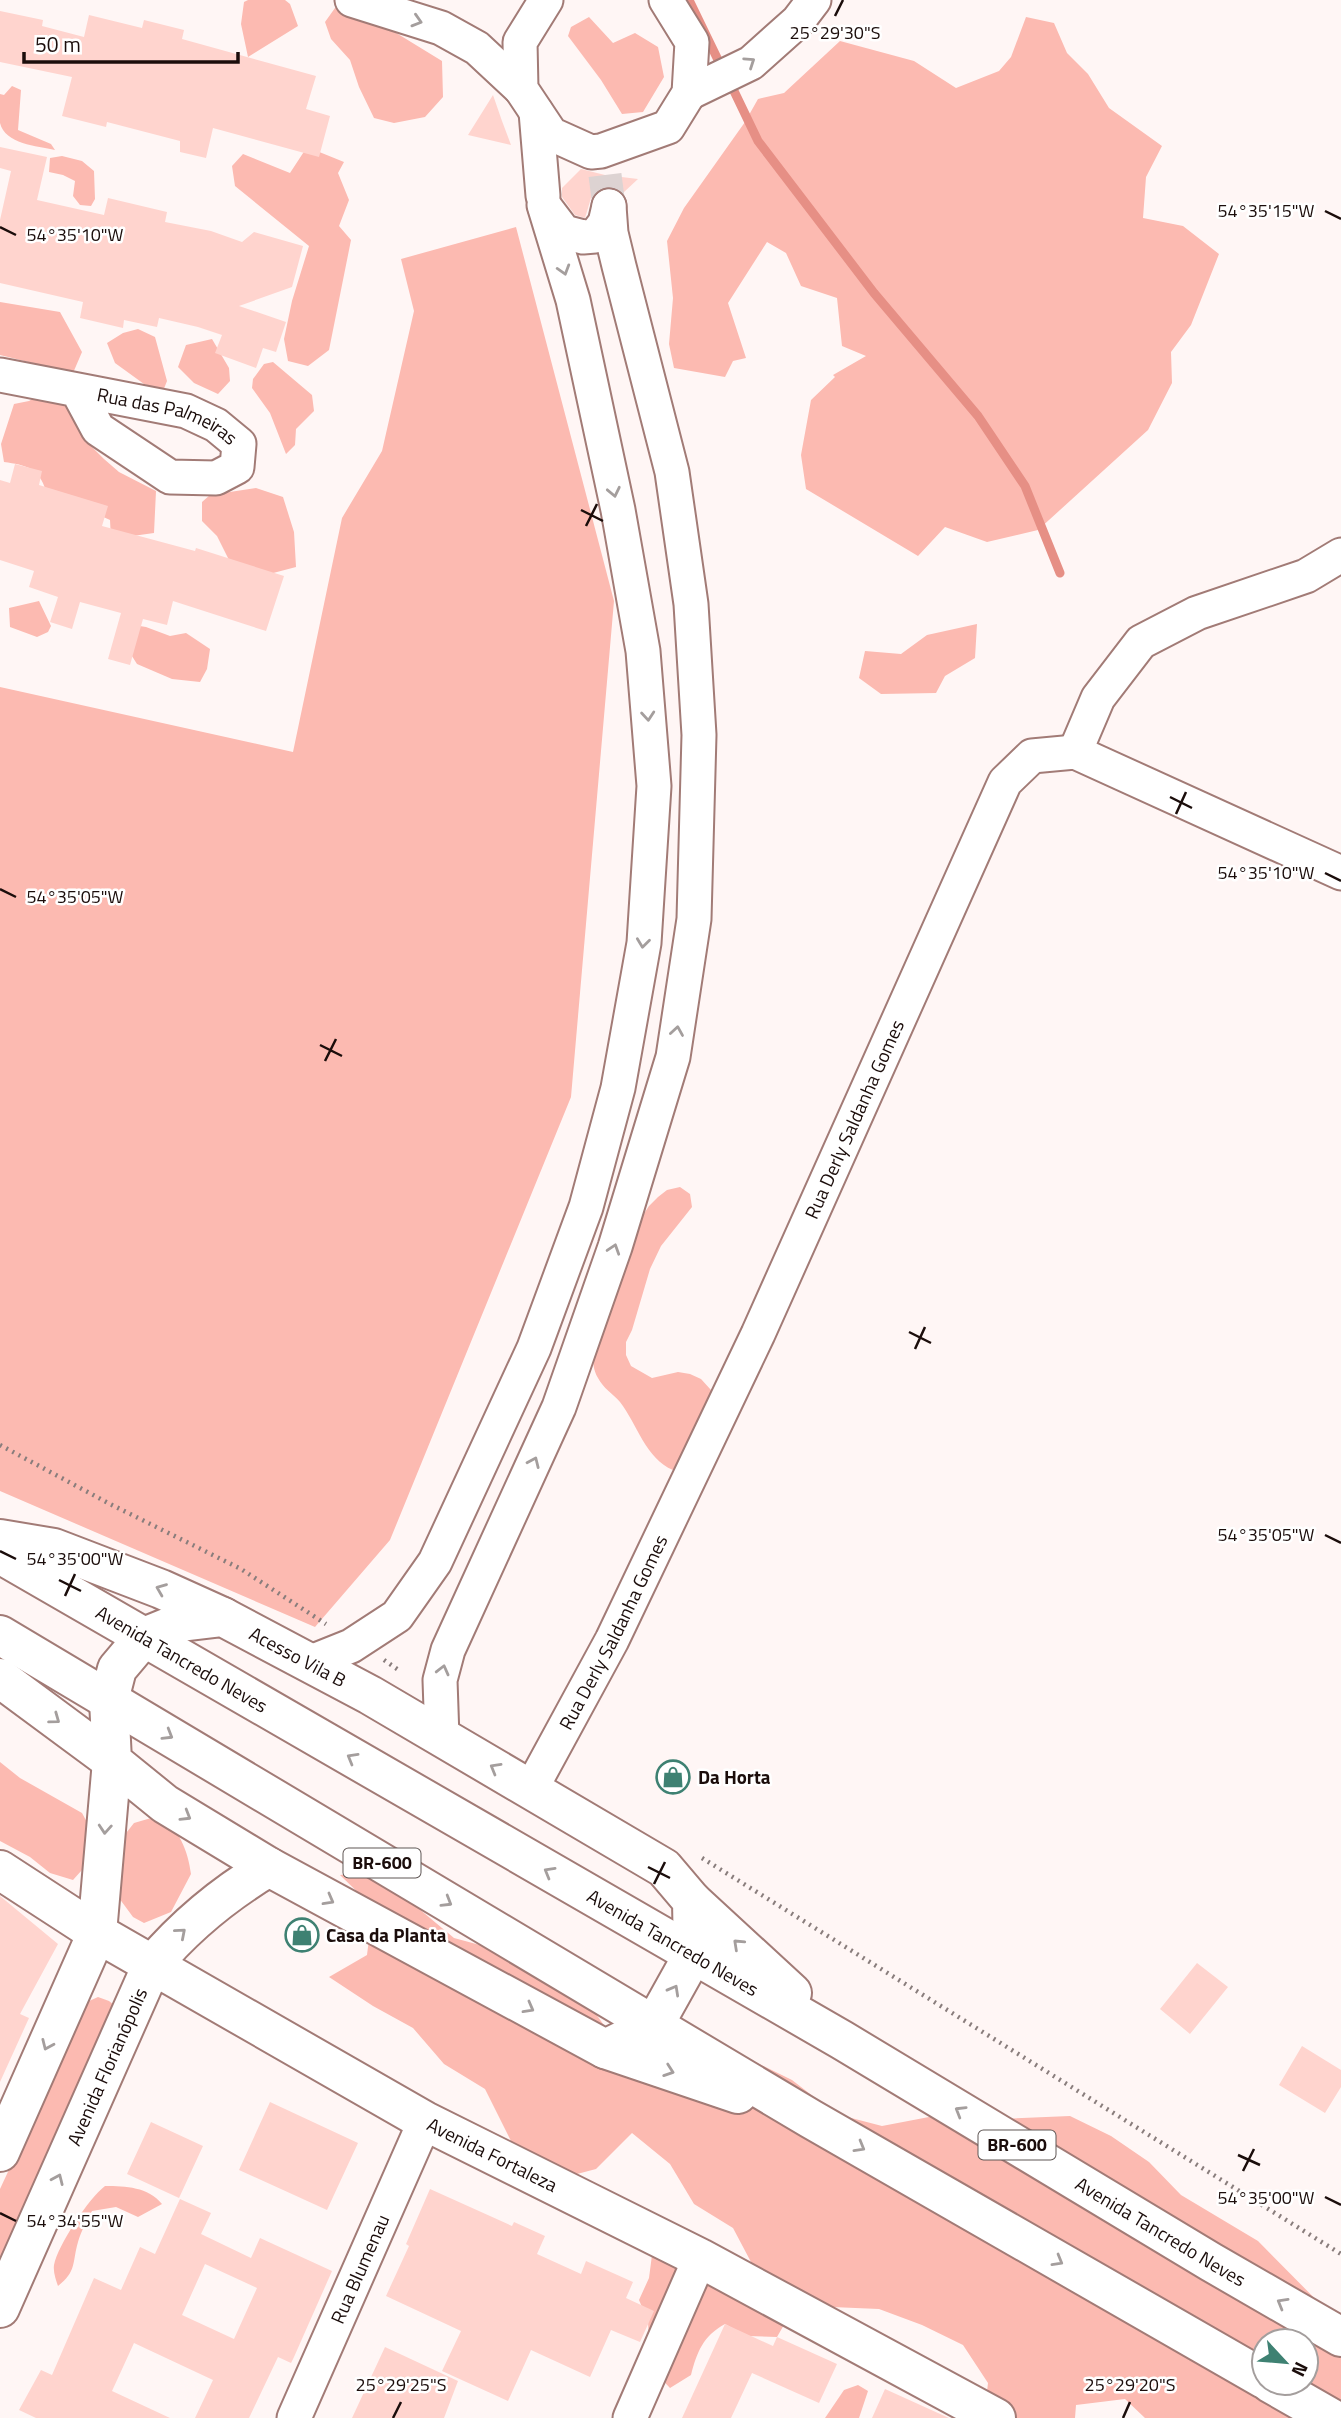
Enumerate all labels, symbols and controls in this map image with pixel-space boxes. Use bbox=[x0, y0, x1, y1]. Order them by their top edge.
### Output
one-way arrow bbox=[411, 12, 423, 27]
text: 25°29'30"S bbox=[790, 19, 880, 46]
scale bar bbox=[24, 21, 238, 65]
text: 50 m bbox=[35, 28, 81, 60]
one-way arrow bbox=[742, 57, 755, 70]
text: 54°35'15"W bbox=[1218, 197, 1315, 224]
text: 54°35'10"W bbox=[27, 221, 124, 248]
one-way arrow bbox=[555, 264, 570, 276]
street label: Rua das Palmeiras bbox=[95, 379, 244, 451]
one-way arrow bbox=[606, 486, 620, 498]
one-way arrow bbox=[640, 711, 655, 722]
text: 54°35'10"W bbox=[1218, 859, 1315, 886]
text: 54°35'05"W bbox=[27, 883, 124, 910]
one-way arrow bbox=[636, 937, 651, 949]
street label: Rua Derly Saldanha Gomes bbox=[796, 1014, 911, 1223]
one-way arrow bbox=[669, 1025, 684, 1037]
one-way arrow bbox=[606, 1244, 620, 1256]
one-way arrow bbox=[526, 1457, 540, 1469]
text: 54°35'05"W bbox=[1218, 1521, 1315, 1548]
street label: Rua Derly Saldanha Gomes bbox=[551, 1529, 674, 1735]
text: 54°35'00"W bbox=[27, 1545, 124, 1572]
one-way arrow bbox=[155, 1583, 168, 1597]
street label: Avenida Tancredo Neves bbox=[91, 1598, 274, 1720]
street label: Acesso Vila B bbox=[244, 1619, 352, 1694]
one-way arrow bbox=[435, 1664, 449, 1676]
one-way arrow bbox=[47, 1710, 60, 1723]
one-way arrow bbox=[160, 1727, 173, 1740]
one-way arrow bbox=[347, 1753, 360, 1766]
shop icon: Da Horta bbox=[654, 1758, 692, 1796]
place label: Da Horta bbox=[698, 1762, 771, 1791]
one-way arrow bbox=[489, 1763, 502, 1776]
one-way arrow bbox=[178, 1808, 191, 1821]
one-way arrow bbox=[98, 1823, 113, 1834]
road number: BR-600 bbox=[344, 1849, 420, 1878]
one-way arrow bbox=[544, 1867, 556, 1880]
street label: Avenida Tancredo Neves bbox=[582, 1881, 765, 2003]
one-way arrow bbox=[322, 1892, 335, 1905]
one-way arrow bbox=[440, 1893, 453, 1906]
shop icon: Casa da Planta bbox=[283, 1916, 321, 1954]
place label: Casa da Planta bbox=[326, 1920, 447, 1949]
one-way arrow bbox=[173, 1929, 186, 1941]
one-way arrow bbox=[733, 1939, 746, 1952]
street label: Avenida Florianópolis bbox=[59, 1983, 154, 2150]
one-way arrow bbox=[666, 1985, 679, 1997]
one-way arrow bbox=[522, 2000, 535, 2013]
one-way arrow bbox=[41, 2038, 55, 2050]
one-way arrow bbox=[663, 2063, 675, 2077]
one-way arrow bbox=[955, 2106, 968, 2119]
street label: Avenida Fortaleza bbox=[422, 2109, 563, 2199]
road number: BR-600 bbox=[978, 2130, 1056, 2160]
one-way arrow bbox=[853, 2139, 866, 2152]
street label: Avenida Tancredo Neves bbox=[1070, 2169, 1252, 2293]
one-way arrow bbox=[49, 2173, 63, 2185]
text: 54°35'00"W bbox=[1218, 2184, 1315, 2211]
text: 54°34'55"W bbox=[27, 2207, 124, 2234]
street label: Rua Blumenau bbox=[322, 2209, 396, 2328]
one-way arrow bbox=[1050, 2253, 1063, 2266]
one-way arrow bbox=[1276, 2298, 1289, 2311]
north arrow bbox=[1250, 2327, 1320, 2397]
text: N bbox=[1285, 2357, 1317, 2382]
text: 25°29'25"S bbox=[356, 2371, 446, 2398]
text: 25°29'20"S bbox=[1085, 2371, 1175, 2398]

